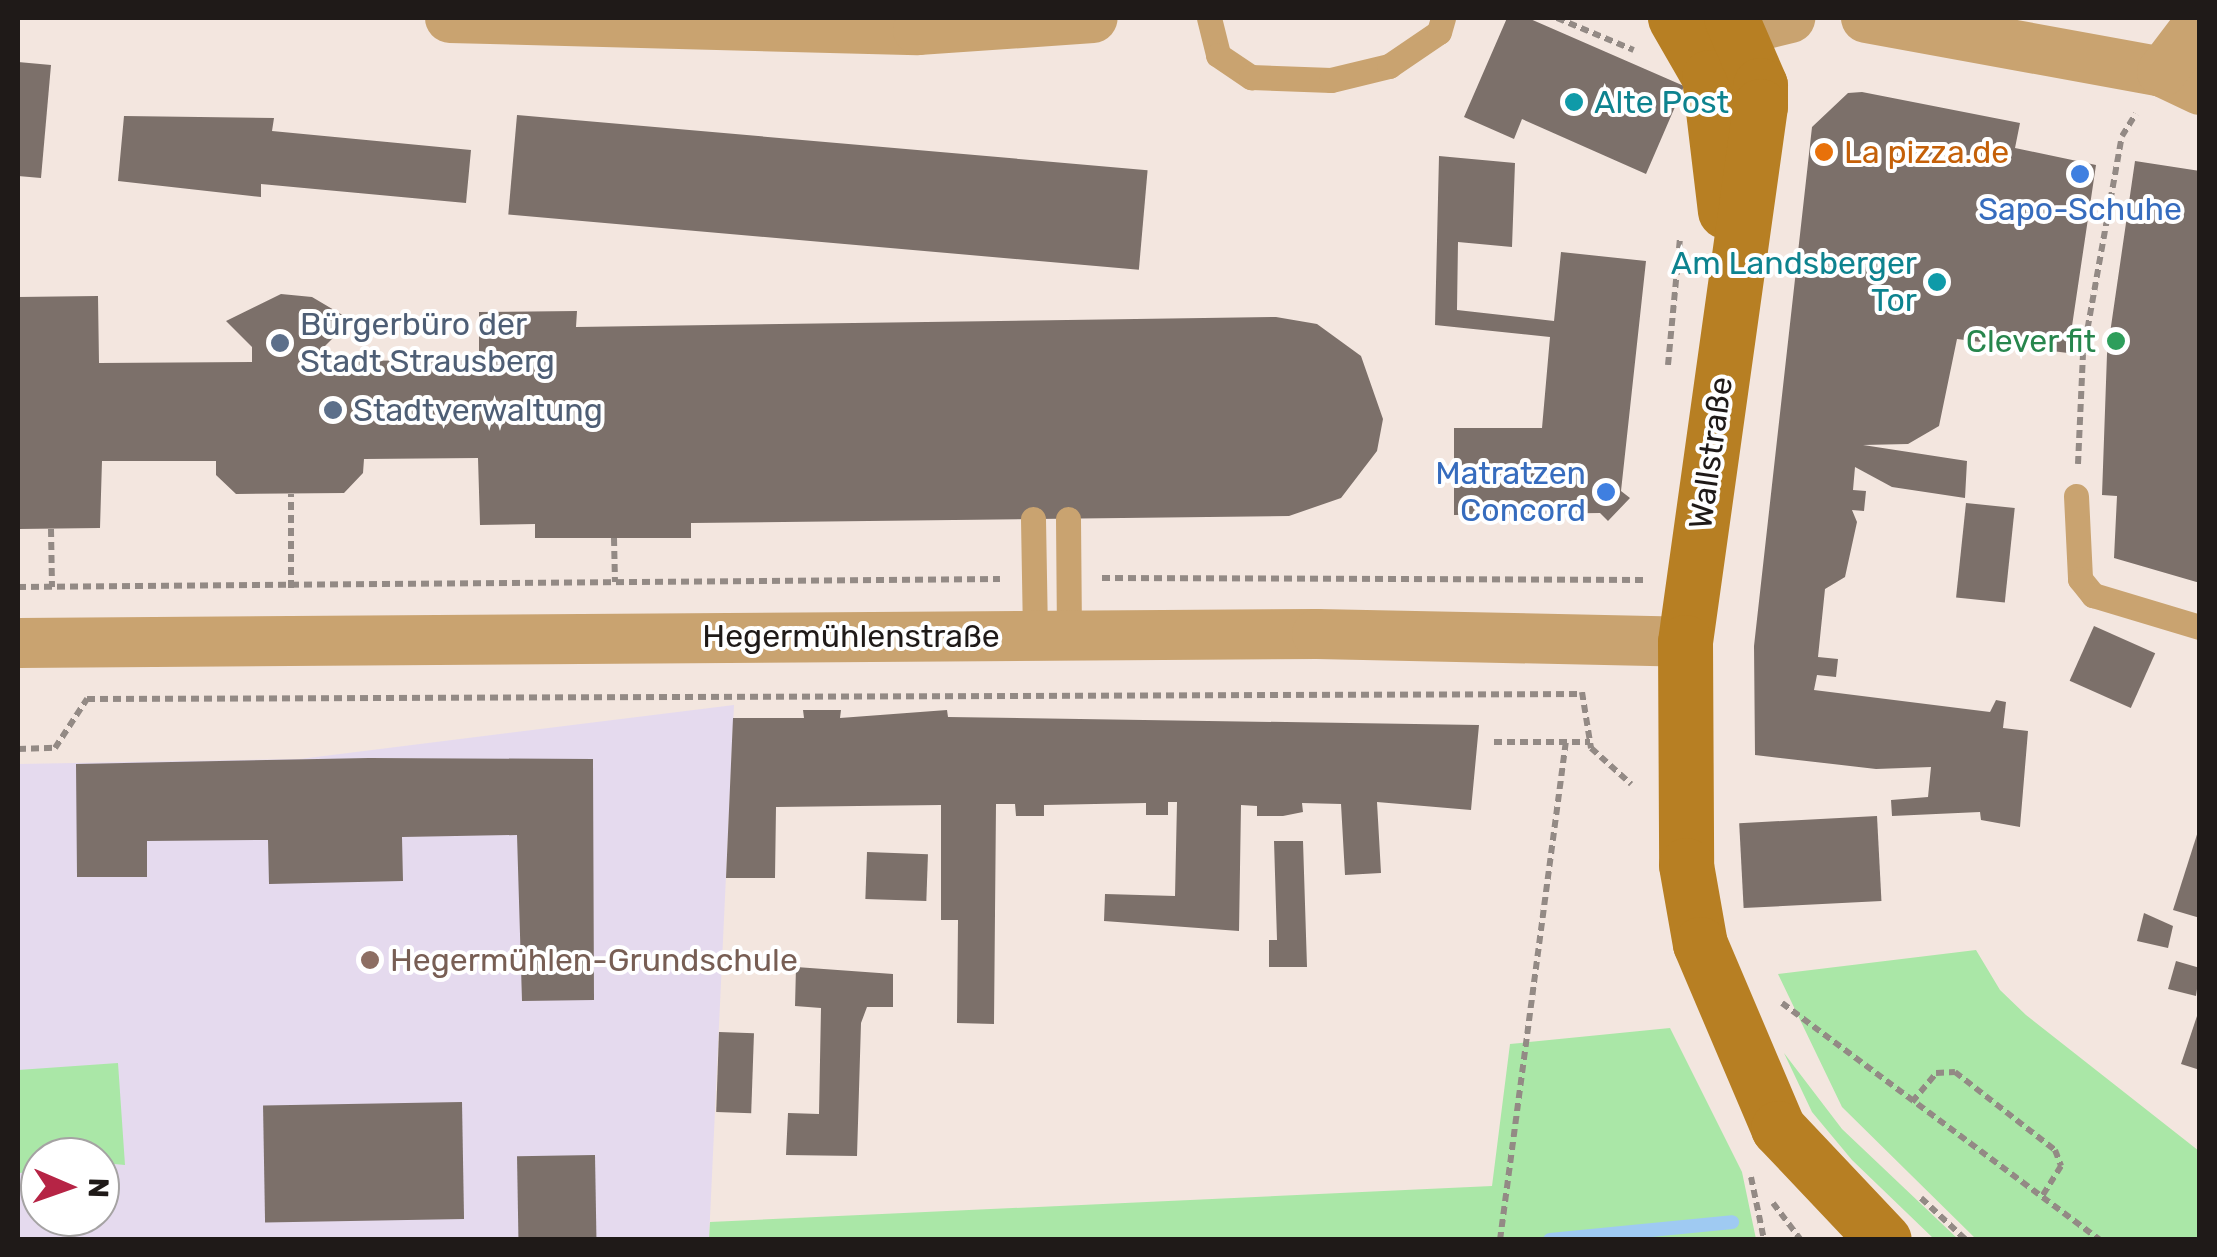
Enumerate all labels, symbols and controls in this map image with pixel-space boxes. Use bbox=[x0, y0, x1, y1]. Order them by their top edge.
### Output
place label: Alte Post bbox=[1594, 83, 1729, 121]
marker: Alte Post bbox=[1563, 91, 1585, 113]
place label: La pizza.de bbox=[1844, 133, 2009, 171]
marker: La pizza.de bbox=[1813, 141, 1835, 163]
marker: Sapo-Schuhe bbox=[2069, 163, 2091, 185]
place label: Sapo-Schuhe bbox=[1978, 190, 2182, 228]
place label: Am Landsberger Tor bbox=[1671, 245, 1917, 320]
marker: Am Landsberger Tor bbox=[1926, 271, 1948, 293]
place label: Bürgerbüro der Stadt Strausberg bbox=[300, 306, 555, 381]
place label: Clever fit bbox=[1964, 322, 2096, 360]
marker: Clever fit bbox=[2105, 330, 2127, 352]
marker: Bürgerbüro der Stadt Strausberg bbox=[269, 332, 291, 354]
street label: Wallstraße bbox=[1681, 374, 1741, 532]
place label: Stadtverwaltung bbox=[353, 391, 603, 429]
marker: Stadtverwaltung bbox=[322, 399, 344, 421]
place label: Matratzen Concord bbox=[1435, 455, 1586, 530]
marker: Matratzen Concord bbox=[1595, 481, 1617, 503]
street label: Hegermühlenstraße bbox=[702, 617, 1000, 655]
place label: Hegermühlen-Grundschule bbox=[390, 941, 798, 979]
marker: Hegermühlen-Grundschule bbox=[359, 949, 381, 971]
north arrow bbox=[20, 1137, 120, 1237]
text: N bbox=[82, 1177, 115, 1199]

